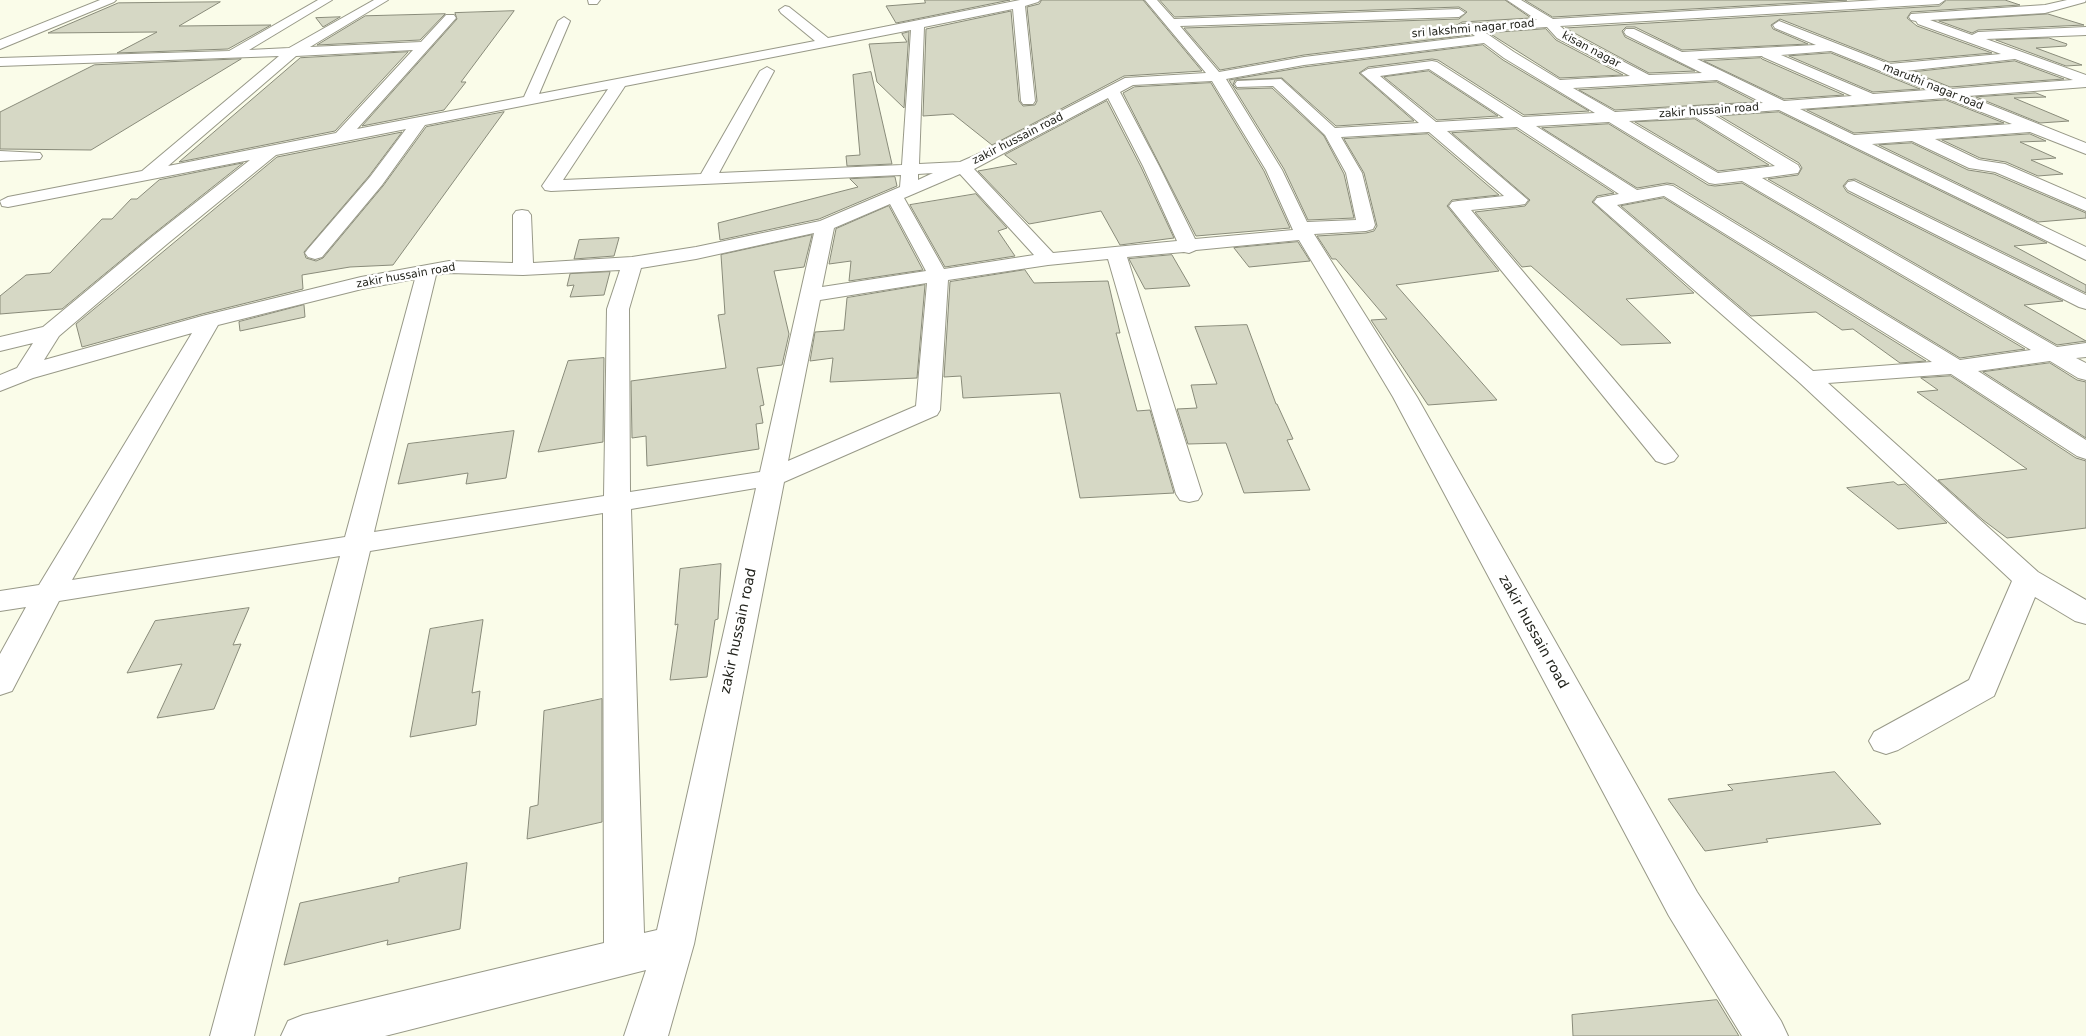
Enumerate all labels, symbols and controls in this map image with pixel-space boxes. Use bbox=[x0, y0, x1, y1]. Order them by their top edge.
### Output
street label: sri lakshmi nagar road bbox=[1411, 17, 1535, 41]
street label: kisan nagar bbox=[1560, 29, 1622, 71]
street label: maruthi nagar road bbox=[1881, 61, 1985, 113]
street label: zakir hussain road bbox=[1658, 101, 1760, 121]
street label: zakir hussain road bbox=[970, 110, 1066, 168]
street label: zakir hussain road bbox=[355, 261, 457, 291]
street label: zakir hussain road bbox=[718, 567, 760, 695]
street label: zakir hussain road bbox=[1495, 572, 1571, 692]

